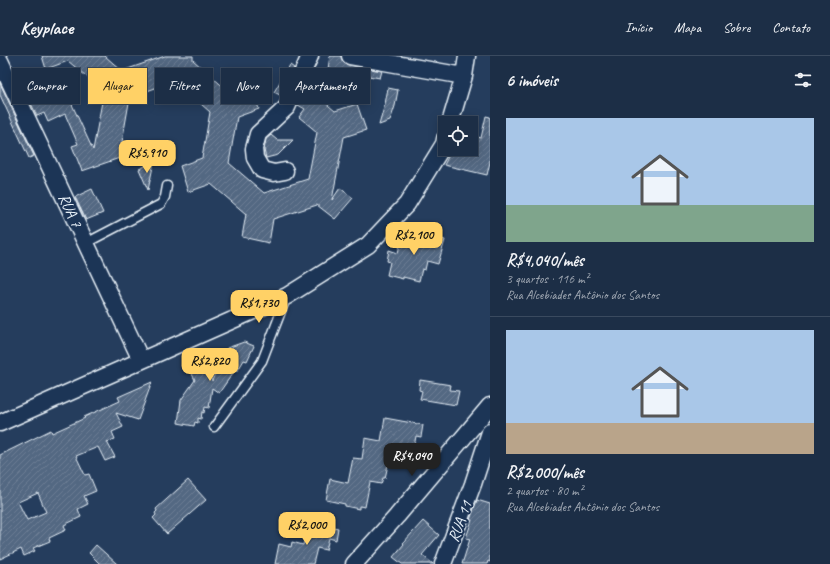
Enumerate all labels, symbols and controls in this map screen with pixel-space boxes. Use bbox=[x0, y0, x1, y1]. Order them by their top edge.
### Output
text: Keyplace bbox=[20, 16, 73, 40]
text: Início bbox=[625, 19, 652, 36]
text: Mapa bbox=[674, 19, 701, 36]
text: Sobre bbox=[723, 19, 750, 36]
text: Contato bbox=[772, 19, 810, 36]
chip: Comprar bbox=[12, 68, 80, 104]
chip: Alugar bbox=[88, 68, 147, 104]
chip: Filtros bbox=[155, 68, 213, 104]
chip: Novo bbox=[221, 68, 272, 104]
chip: Apartamento bbox=[280, 68, 370, 104]
icon: filters bbox=[792, 69, 814, 91]
text: 6 imóveis bbox=[506, 70, 558, 91]
map controls bbox=[438, 116, 478, 156]
button: locate bbox=[438, 116, 478, 156]
pin: R$5,910 bbox=[110, 140, 184, 174]
icon: home bbox=[624, 144, 696, 216]
text: R$5,910 bbox=[128, 145, 166, 161]
street label: RUA 7 bbox=[54, 190, 87, 231]
pin: R$2,100 bbox=[377, 222, 451, 256]
text: R$2,100 bbox=[395, 227, 433, 243]
text: R$4,040/mês bbox=[506, 250, 584, 271]
text: 3 quartos · 116 m² bbox=[506, 271, 589, 287]
text: Rua Alcebiades Antônio dos Santos bbox=[506, 287, 659, 303]
pin: R$1,730 bbox=[222, 290, 296, 324]
text: R$1,730 bbox=[240, 295, 278, 311]
pin: R$2,820 bbox=[173, 348, 247, 382]
text: R$2,820 bbox=[191, 353, 229, 369]
icon: home bbox=[624, 356, 696, 428]
pin: R$4,040 bbox=[375, 443, 449, 477]
text: R$4,040 bbox=[393, 448, 431, 464]
text: R$2,000/mês bbox=[506, 462, 584, 483]
text: 2 quartos · 80 m² bbox=[506, 483, 583, 499]
street label: RUA 11 bbox=[443, 497, 477, 545]
text: Rua Alcebiades Antônio dos Santos bbox=[506, 499, 659, 515]
pin: R$2,000 bbox=[270, 512, 344, 546]
text: R$2,000 bbox=[288, 517, 326, 533]

